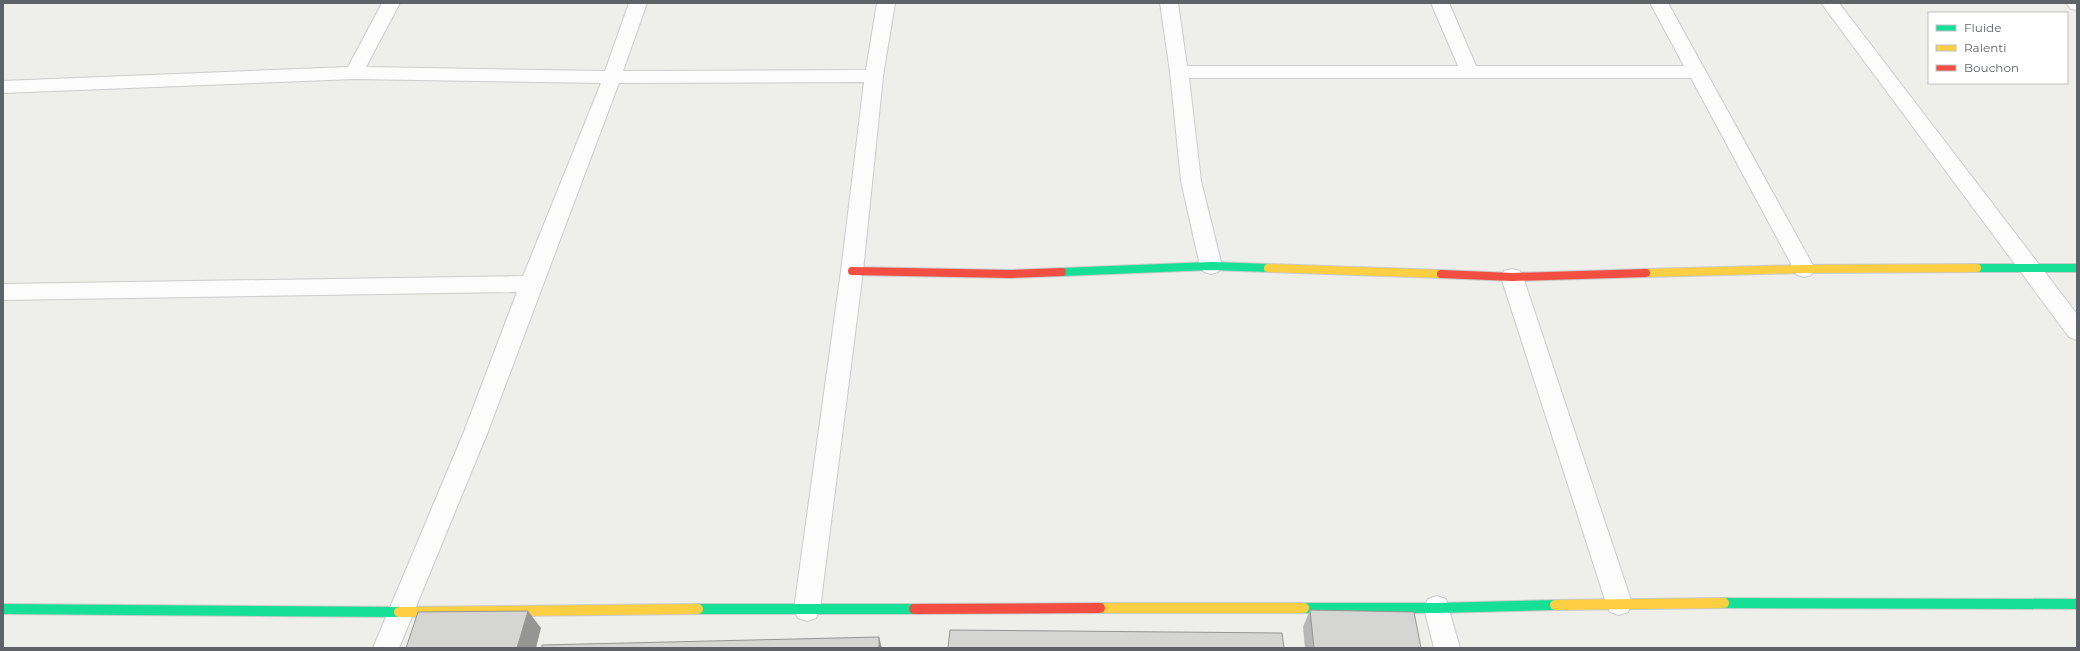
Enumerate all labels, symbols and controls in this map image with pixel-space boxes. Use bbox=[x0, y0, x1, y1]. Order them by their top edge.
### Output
legend bbox=[1928, 12, 2068, 84]
text: Fluide bbox=[1964, 20, 2002, 35]
text: Ralenti bbox=[1964, 40, 2006, 55]
text: Bouchon bbox=[1964, 60, 2019, 75]

